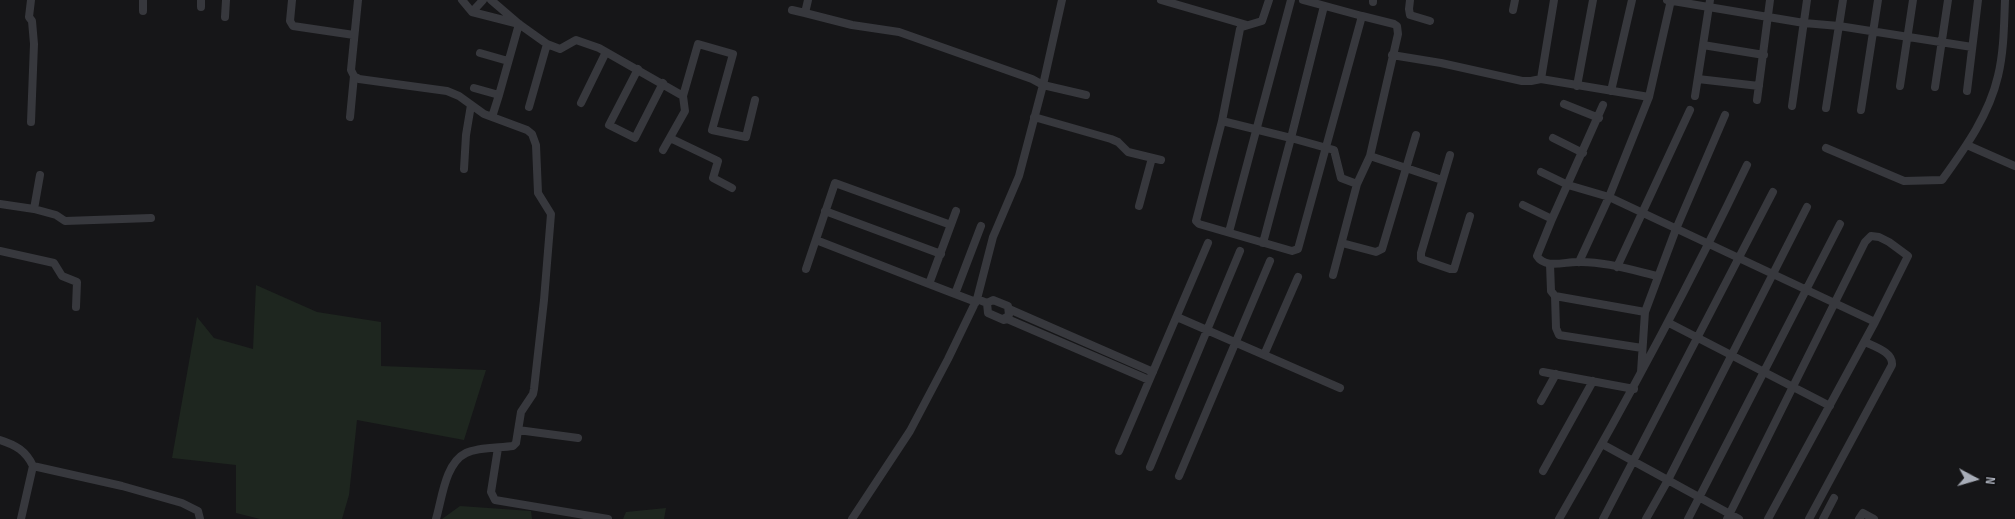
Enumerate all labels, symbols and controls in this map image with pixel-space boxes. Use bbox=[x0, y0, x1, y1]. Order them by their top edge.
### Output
north arrow bbox=[1950, 454, 2000, 504]
text: N bbox=[1982, 476, 1999, 485]

